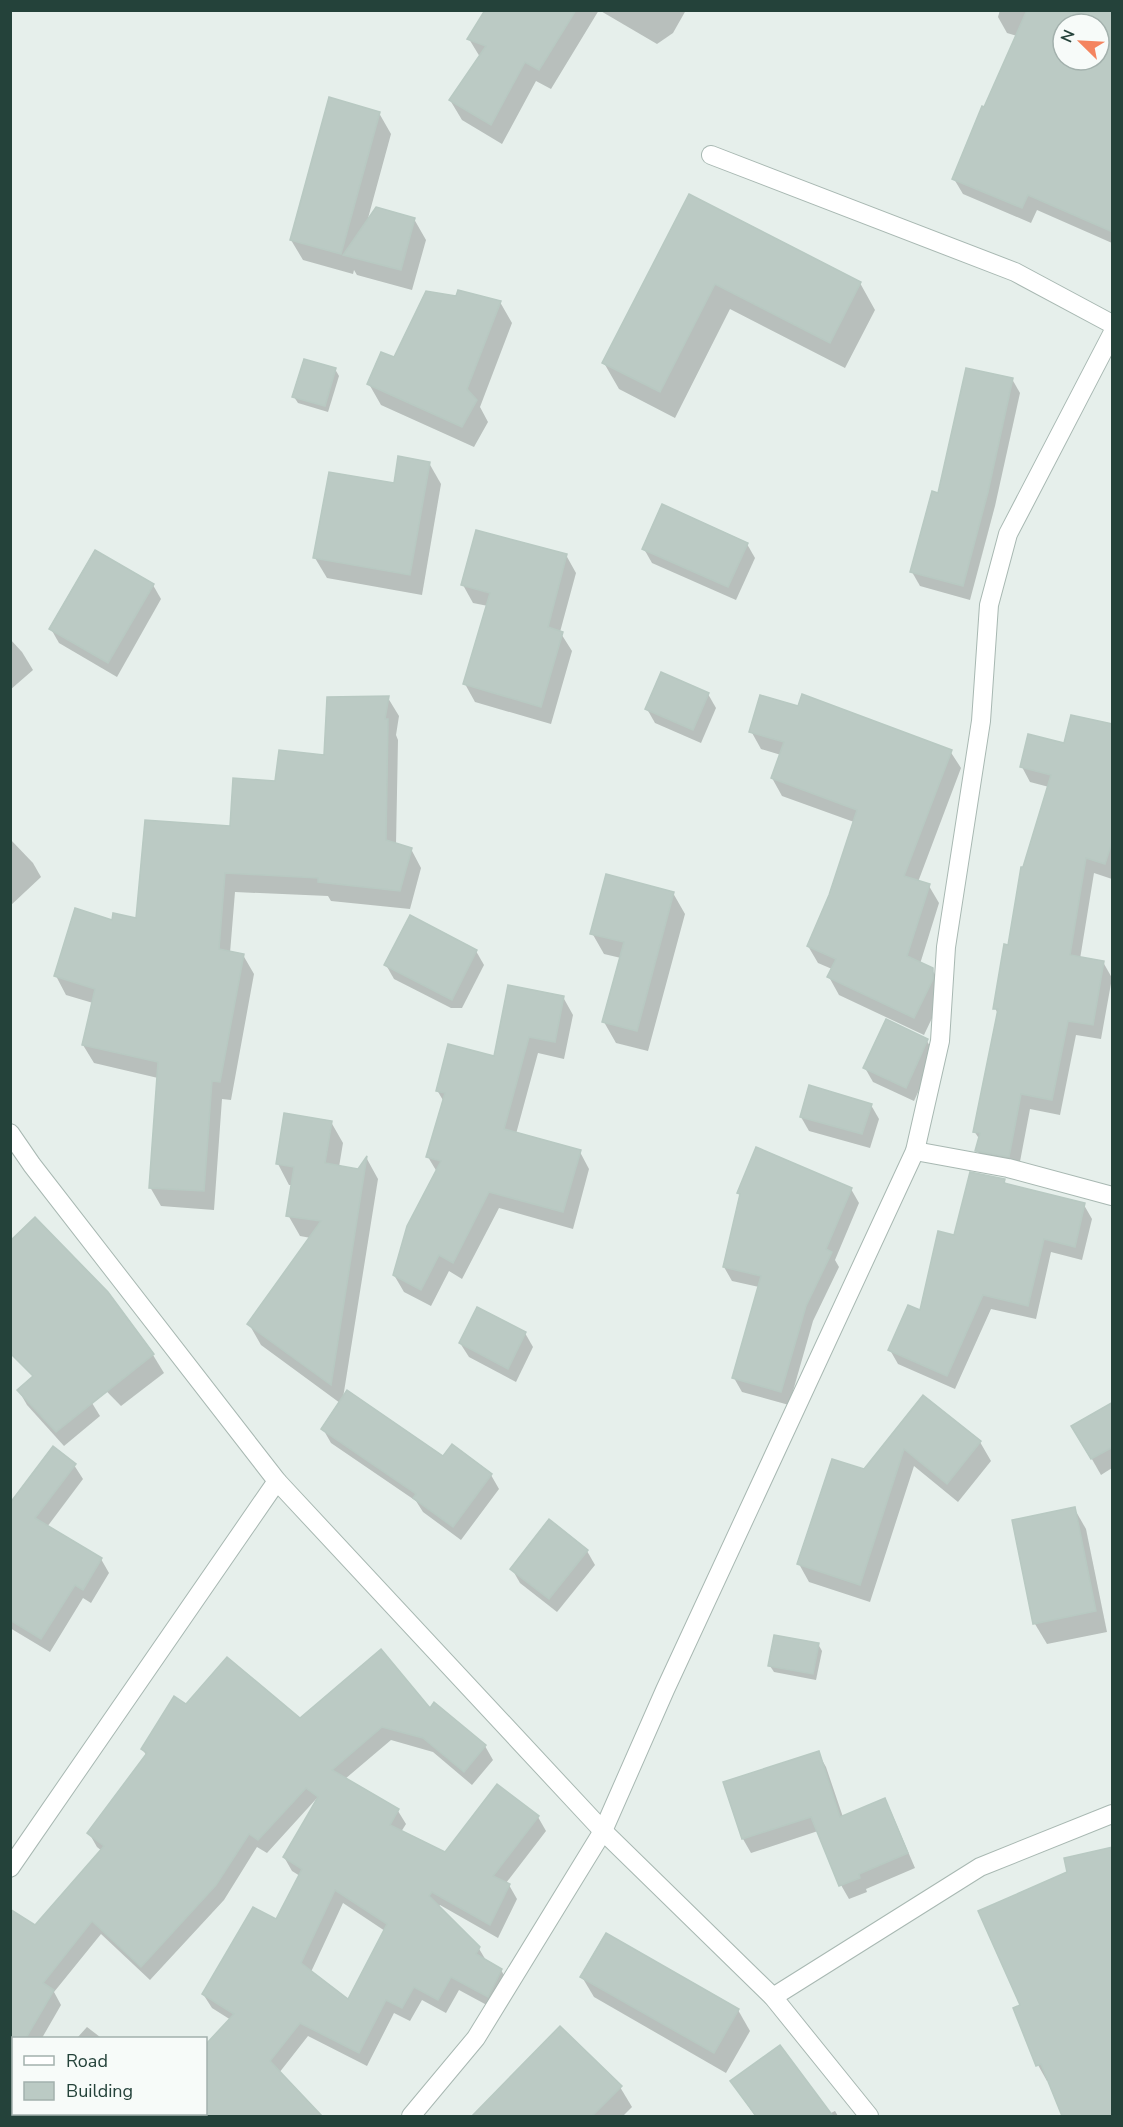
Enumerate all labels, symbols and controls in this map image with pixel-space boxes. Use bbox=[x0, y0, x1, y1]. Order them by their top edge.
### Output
north arrow bbox=[1051, 12, 1111, 72]
text: N bbox=[1056, 26, 1081, 46]
legend bbox=[12, 2037, 207, 2115]
text: Road bbox=[66, 2049, 108, 2073]
text: Building bbox=[66, 2079, 133, 2103]

